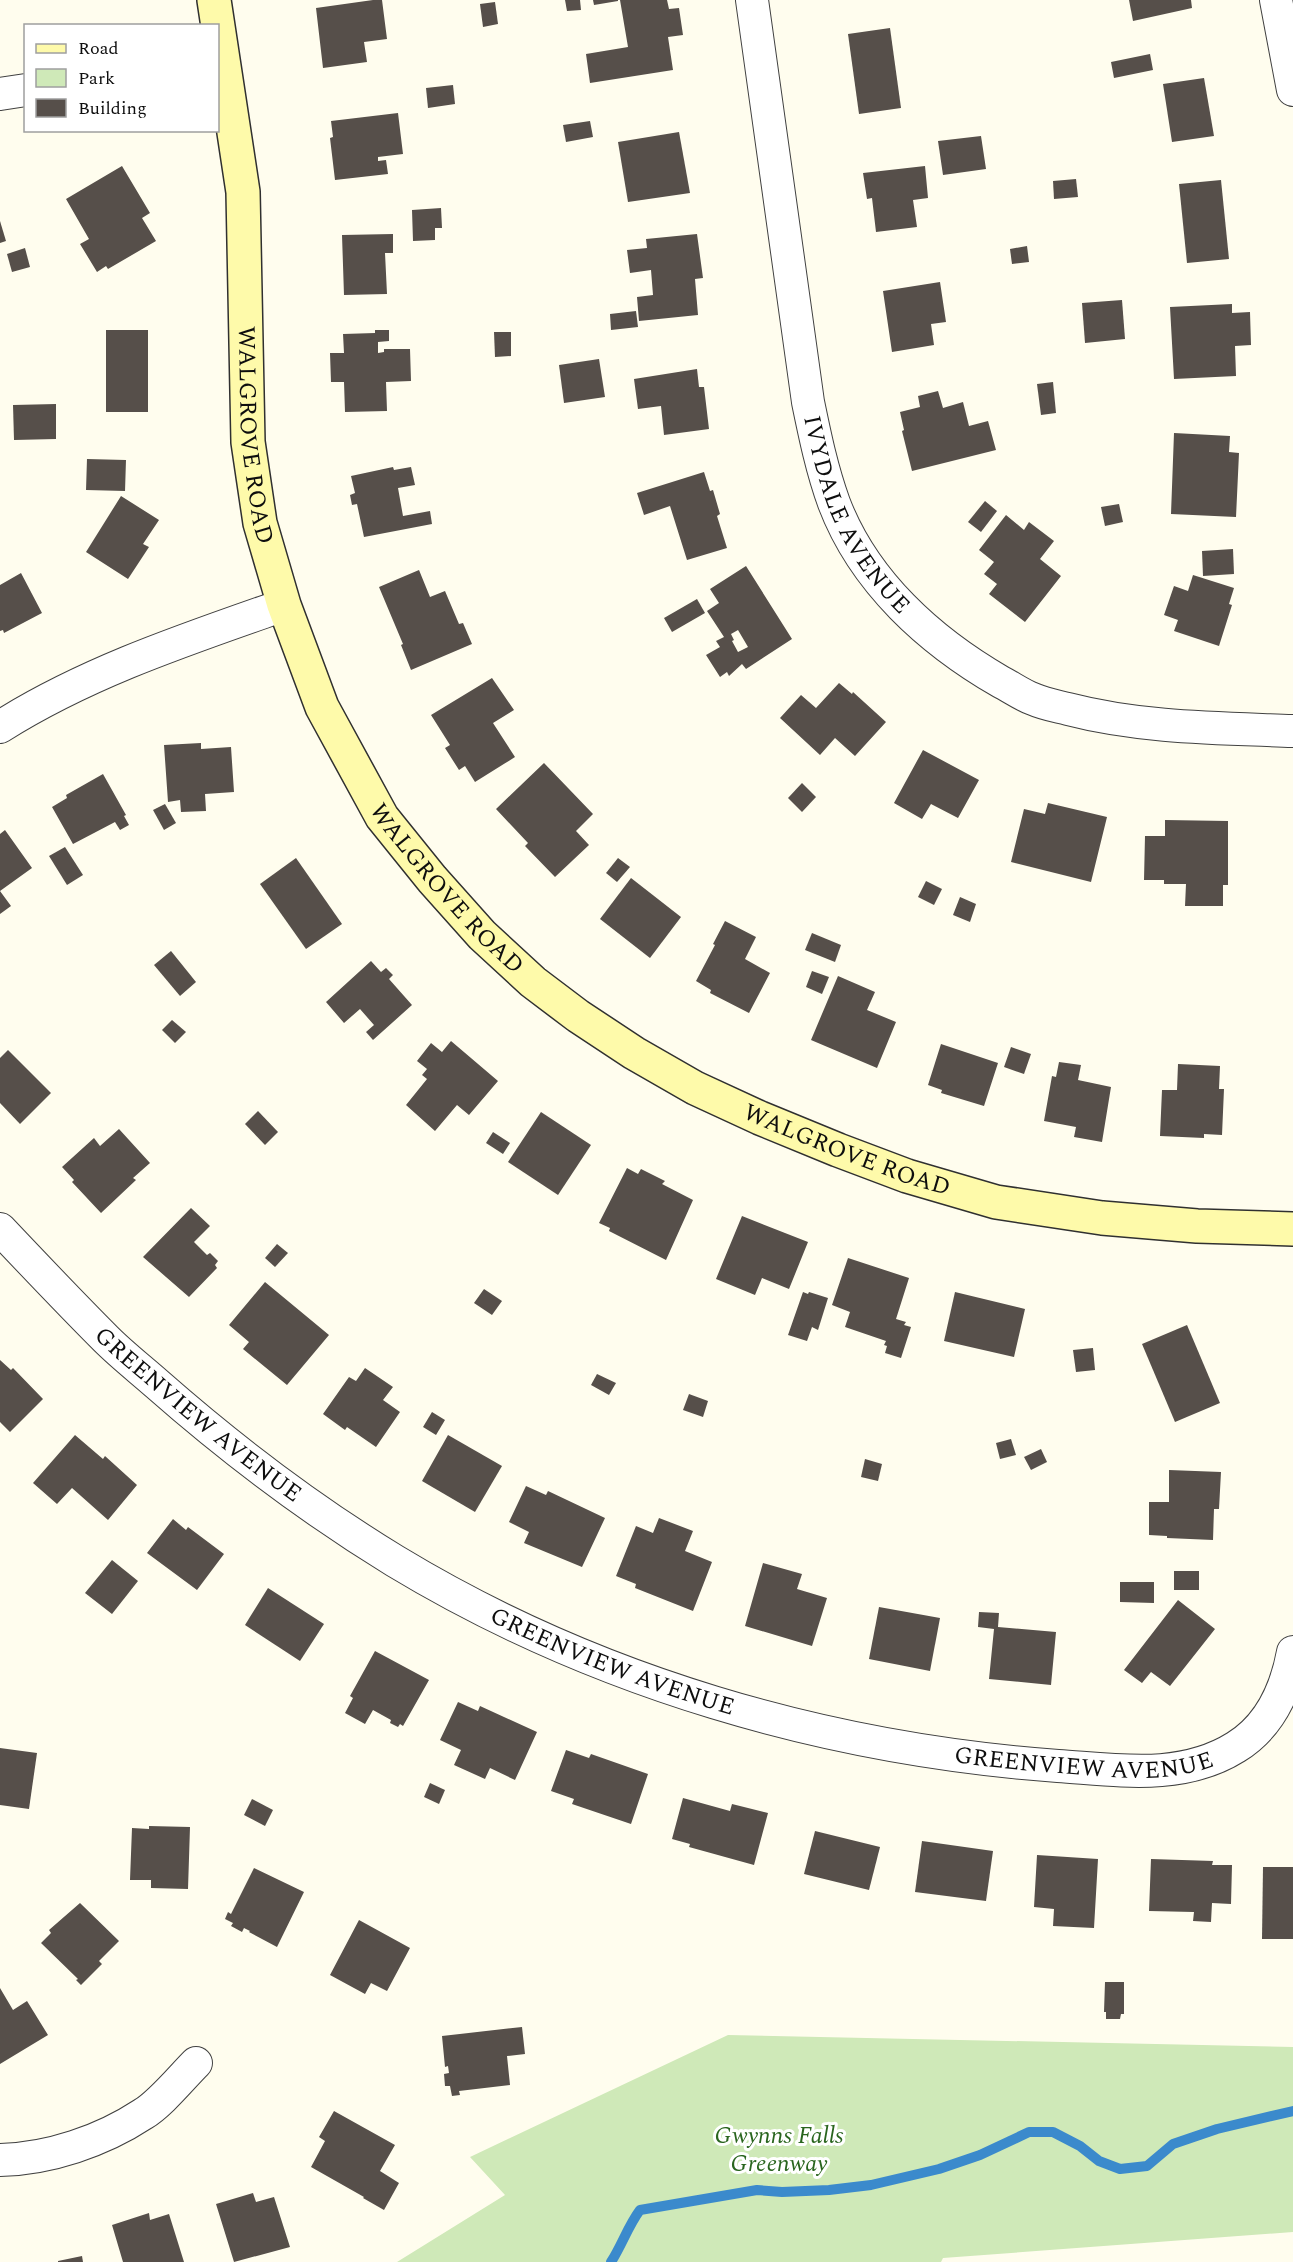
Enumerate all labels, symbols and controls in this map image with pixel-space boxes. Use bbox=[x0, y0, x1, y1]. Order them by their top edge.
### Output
legend bbox=[24, 24, 219, 132]
text: Road bbox=[78, 35, 119, 62]
text: Park bbox=[78, 65, 115, 92]
text: Building bbox=[78, 95, 147, 122]
street label: WALGROVE ROAD bbox=[228, 326, 283, 549]
street label: IVYDALE AVENUE bbox=[793, 412, 918, 623]
street label: WALGROVE ROAD bbox=[360, 797, 532, 983]
street label: WALGROVE ROAD bbox=[737, 1095, 955, 1206]
street label: GREENVIEW AVENUE bbox=[86, 1319, 309, 1512]
street label: GREENVIEW AVENUE bbox=[484, 1598, 739, 1725]
street label: GREENVIEW AVENUE bbox=[952, 1737, 1218, 1789]
park label: Gwynns Falls Greenway bbox=[714, 2118, 844, 2182]

